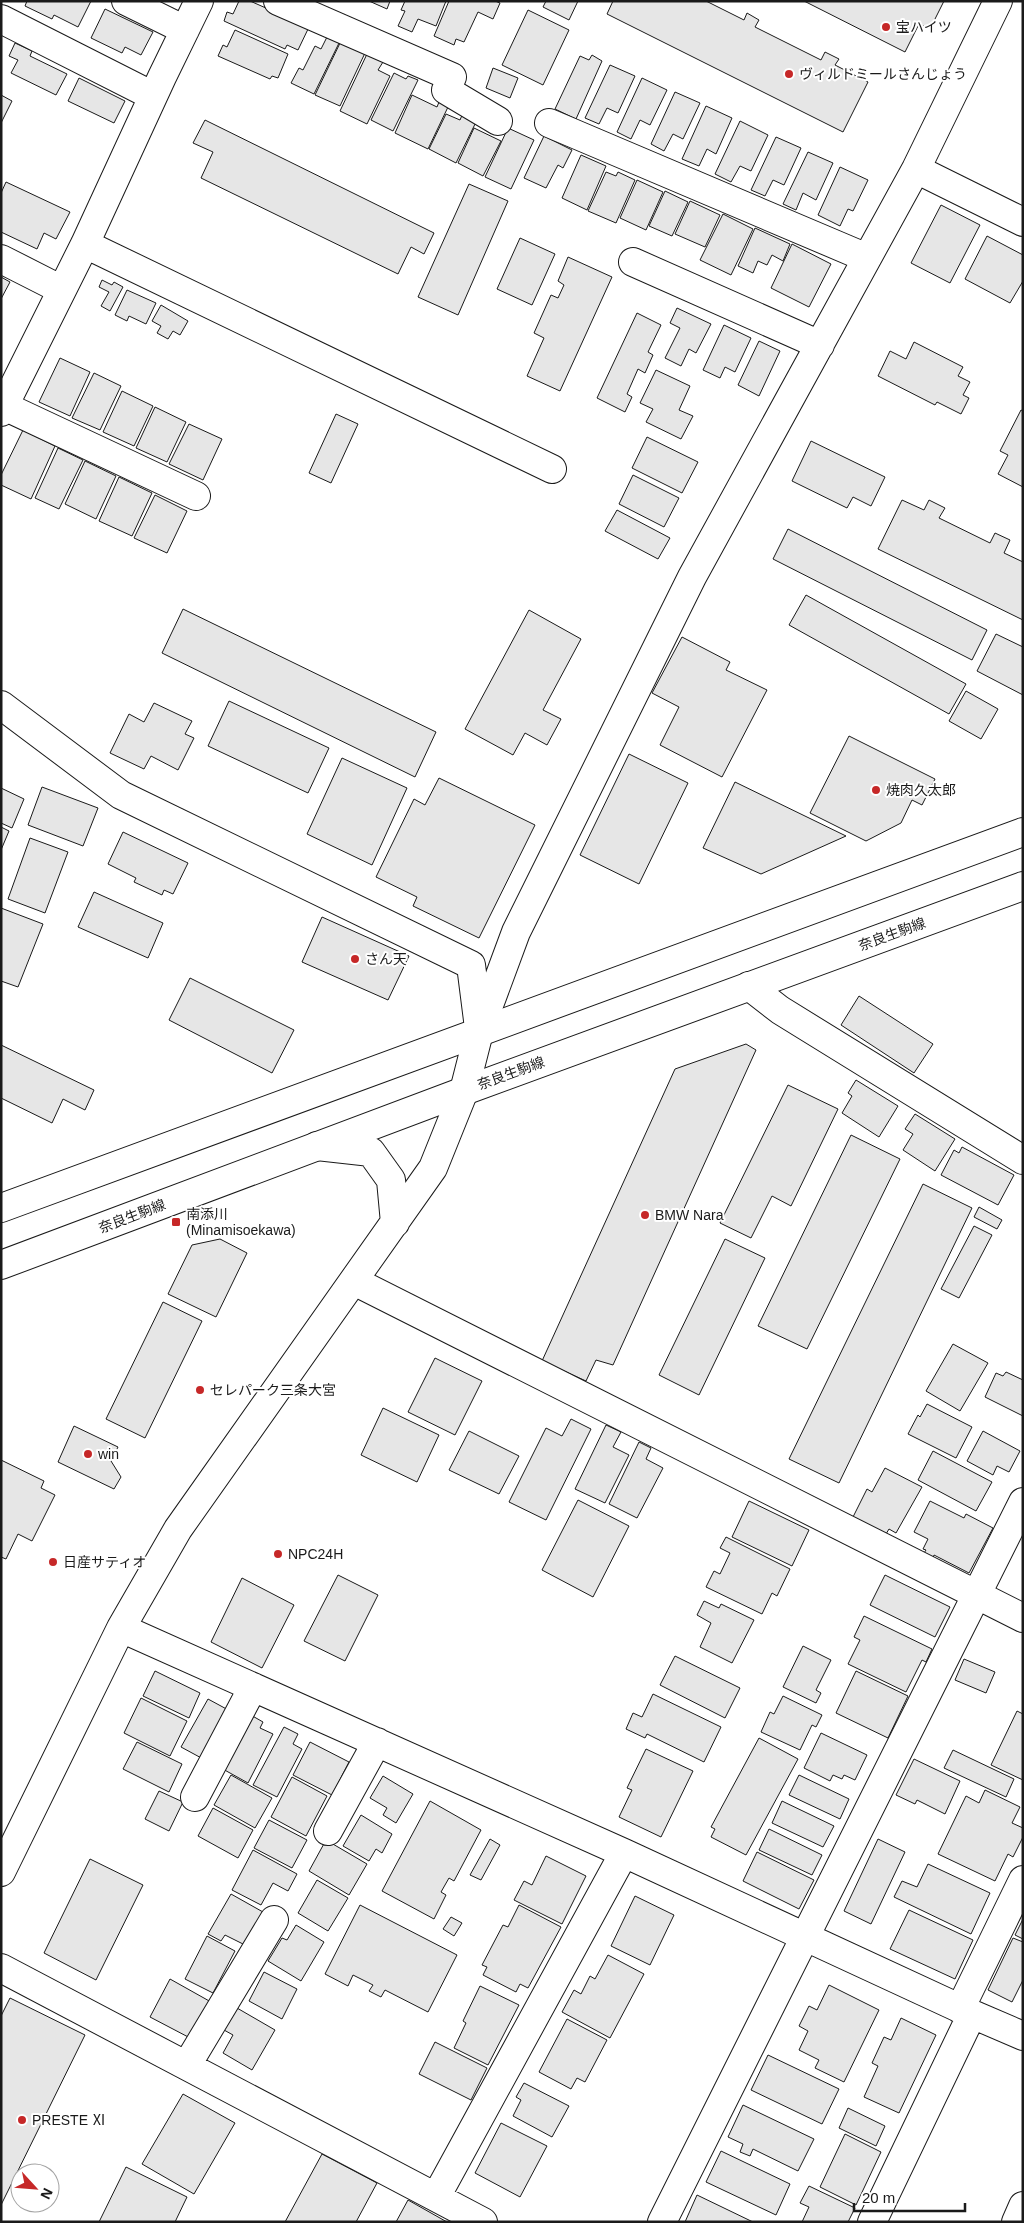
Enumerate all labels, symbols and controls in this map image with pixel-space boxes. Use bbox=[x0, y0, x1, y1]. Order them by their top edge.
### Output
place label: 宝ハイツ bbox=[896, 19, 952, 35]
marker: 宝ハイツ bbox=[880, 21, 892, 33]
place label: ヴィルドミールさんじょう bbox=[799, 66, 967, 82]
marker: ヴィルドミールさんじょう bbox=[783, 68, 795, 80]
place label: 焼肉久太郎 bbox=[886, 782, 956, 798]
marker: 焼肉久太郎 bbox=[870, 784, 882, 796]
street label: 奈良生駒線 bbox=[856, 915, 928, 953]
place label: さん天 bbox=[365, 951, 407, 967]
marker: さん天 bbox=[349, 953, 361, 965]
street label: 奈良生駒線 bbox=[475, 1054, 547, 1092]
street label: 奈良生駒線 bbox=[96, 1196, 168, 1236]
place label: 南添川 (Minamisoekawa) bbox=[186, 1206, 296, 1238]
place label: BMW Nara bbox=[655, 1207, 724, 1223]
marker: BMW Nara bbox=[639, 1209, 651, 1221]
marker: 南添川 (Minamisoekawa) bbox=[170, 1216, 182, 1228]
place label: セレパーク三条大宮 bbox=[210, 1382, 336, 1398]
marker: セレパーク三条大宮 bbox=[194, 1384, 206, 1396]
place label: win bbox=[97, 1446, 119, 1462]
marker: win bbox=[82, 1448, 94, 1460]
place label: NPC24H bbox=[288, 1546, 343, 1562]
marker: NPC24H bbox=[272, 1548, 284, 1560]
place label: 日産サティオ bbox=[63, 1554, 146, 1570]
marker: 日産サティオ bbox=[47, 1556, 59, 1568]
place label: PRESTE Ⅺ bbox=[32, 2112, 106, 2128]
marker: PRESTE Ⅺ bbox=[16, 2114, 28, 2126]
north arrow bbox=[10, 2163, 60, 2213]
scale bar bbox=[854, 2180, 965, 2212]
text: N bbox=[37, 2186, 56, 2202]
text: 20 m bbox=[862, 2189, 895, 2206]

